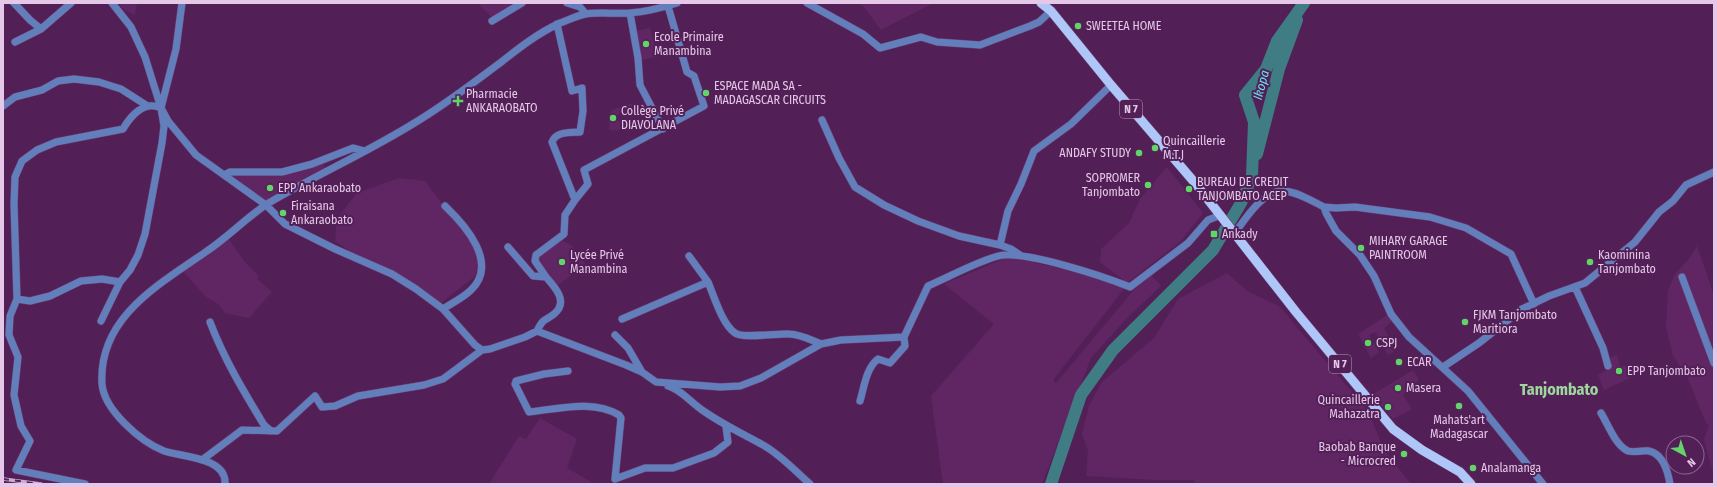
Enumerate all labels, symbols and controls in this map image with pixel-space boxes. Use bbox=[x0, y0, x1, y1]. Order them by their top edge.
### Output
place label: SWEETEA HOME bbox=[1086, 19, 1162, 33]
marker: SWEETEA HOME bbox=[1073, 21, 1083, 31]
place label: Ecole Primaire Manambina bbox=[654, 30, 724, 58]
marker: Ecole Primaire Manambina bbox=[641, 39, 651, 49]
water label: Ikopa bbox=[1250, 68, 1272, 102]
place label: ESPACE MADA SA - MADAGASCAR CIRCUITS bbox=[714, 79, 826, 107]
place label: Pharmacie ANKARAOBATO bbox=[466, 87, 537, 115]
marker: ESPACE MADA SA - MADAGASCAR CIRCUITS bbox=[701, 88, 711, 98]
marker: Pharmacie ANKARAOBATO bbox=[453, 96, 463, 106]
road number: N 7 bbox=[1120, 100, 1142, 118]
place label: Collège Privé DIAVOLANA bbox=[621, 104, 684, 132]
marker: Collège Privé DIAVOLANA bbox=[608, 113, 618, 123]
place label: Quincaillerie M.T.J bbox=[1163, 134, 1225, 162]
marker: Quincaillerie M.T.J bbox=[1150, 143, 1160, 153]
place label: ANDAFY STUDY bbox=[1059, 146, 1131, 160]
marker: ANDAFY STUDY bbox=[1134, 148, 1144, 158]
place label: SOPROMER Tanjombato bbox=[1082, 171, 1140, 199]
place label: BUREAU DE CREDIT TANJOMBATO ACEP bbox=[1197, 175, 1289, 203]
marker: SOPROMER Tanjombato bbox=[1143, 180, 1153, 190]
place label: EPP Ankaraobato bbox=[278, 181, 361, 195]
marker: EPP Ankaraobato bbox=[265, 183, 275, 193]
marker: BUREAU DE CREDIT TANJOMBATO ACEP bbox=[1184, 184, 1194, 194]
place label: Firaisana Ankaraobato bbox=[291, 199, 353, 227]
marker: Firaisana Ankaraobato bbox=[278, 208, 288, 218]
place label: Ankady bbox=[1222, 227, 1258, 241]
marker: Ankady bbox=[1209, 229, 1219, 239]
place label: MIHARY GARAGE PAINTROOM bbox=[1369, 234, 1448, 262]
marker: MIHARY GARAGE PAINTROOM bbox=[1356, 243, 1366, 253]
place label: Lycée Privé Manambina bbox=[570, 248, 628, 276]
place label: Kaominina Tanjombato bbox=[1598, 248, 1656, 276]
marker: Lycée Privé Manambina bbox=[557, 257, 567, 267]
marker: Kaominina Tanjombato bbox=[1585, 257, 1595, 267]
place label: FJKM Tanjombato Maritiora bbox=[1473, 308, 1557, 336]
marker: FJKM Tanjombato Maritiora bbox=[1460, 317, 1470, 327]
place label: CSPJ bbox=[1376, 336, 1397, 350]
marker: CSPJ bbox=[1363, 338, 1373, 348]
road number: N 7 bbox=[1329, 355, 1351, 373]
place label: ECAR bbox=[1407, 355, 1432, 369]
marker: ECAR bbox=[1394, 357, 1404, 367]
place label: EPP Tanjombato bbox=[1627, 364, 1706, 378]
marker: EPP Tanjombato bbox=[1614, 366, 1624, 376]
district label: Tanjombato bbox=[1520, 380, 1599, 399]
place label: Masera bbox=[1406, 381, 1441, 395]
marker: Masera bbox=[1393, 383, 1403, 393]
place label: Quincaillerie Mahazatra bbox=[1318, 393, 1380, 421]
marker: Mahats'art Madagascar bbox=[1454, 401, 1464, 411]
marker: Quincaillerie Mahazatra bbox=[1383, 402, 1393, 412]
place label: Mahats'art Madagascar bbox=[1430, 413, 1489, 441]
north arrow bbox=[1665, 435, 1705, 475]
place label: Baobab Banque - Microcred bbox=[1318, 440, 1396, 468]
marker: Baobab Banque - Microcred bbox=[1399, 449, 1409, 459]
text: N bbox=[1684, 455, 1698, 469]
place label: Analamanga bbox=[1481, 461, 1541, 475]
marker: Analamanga bbox=[1468, 463, 1478, 473]

